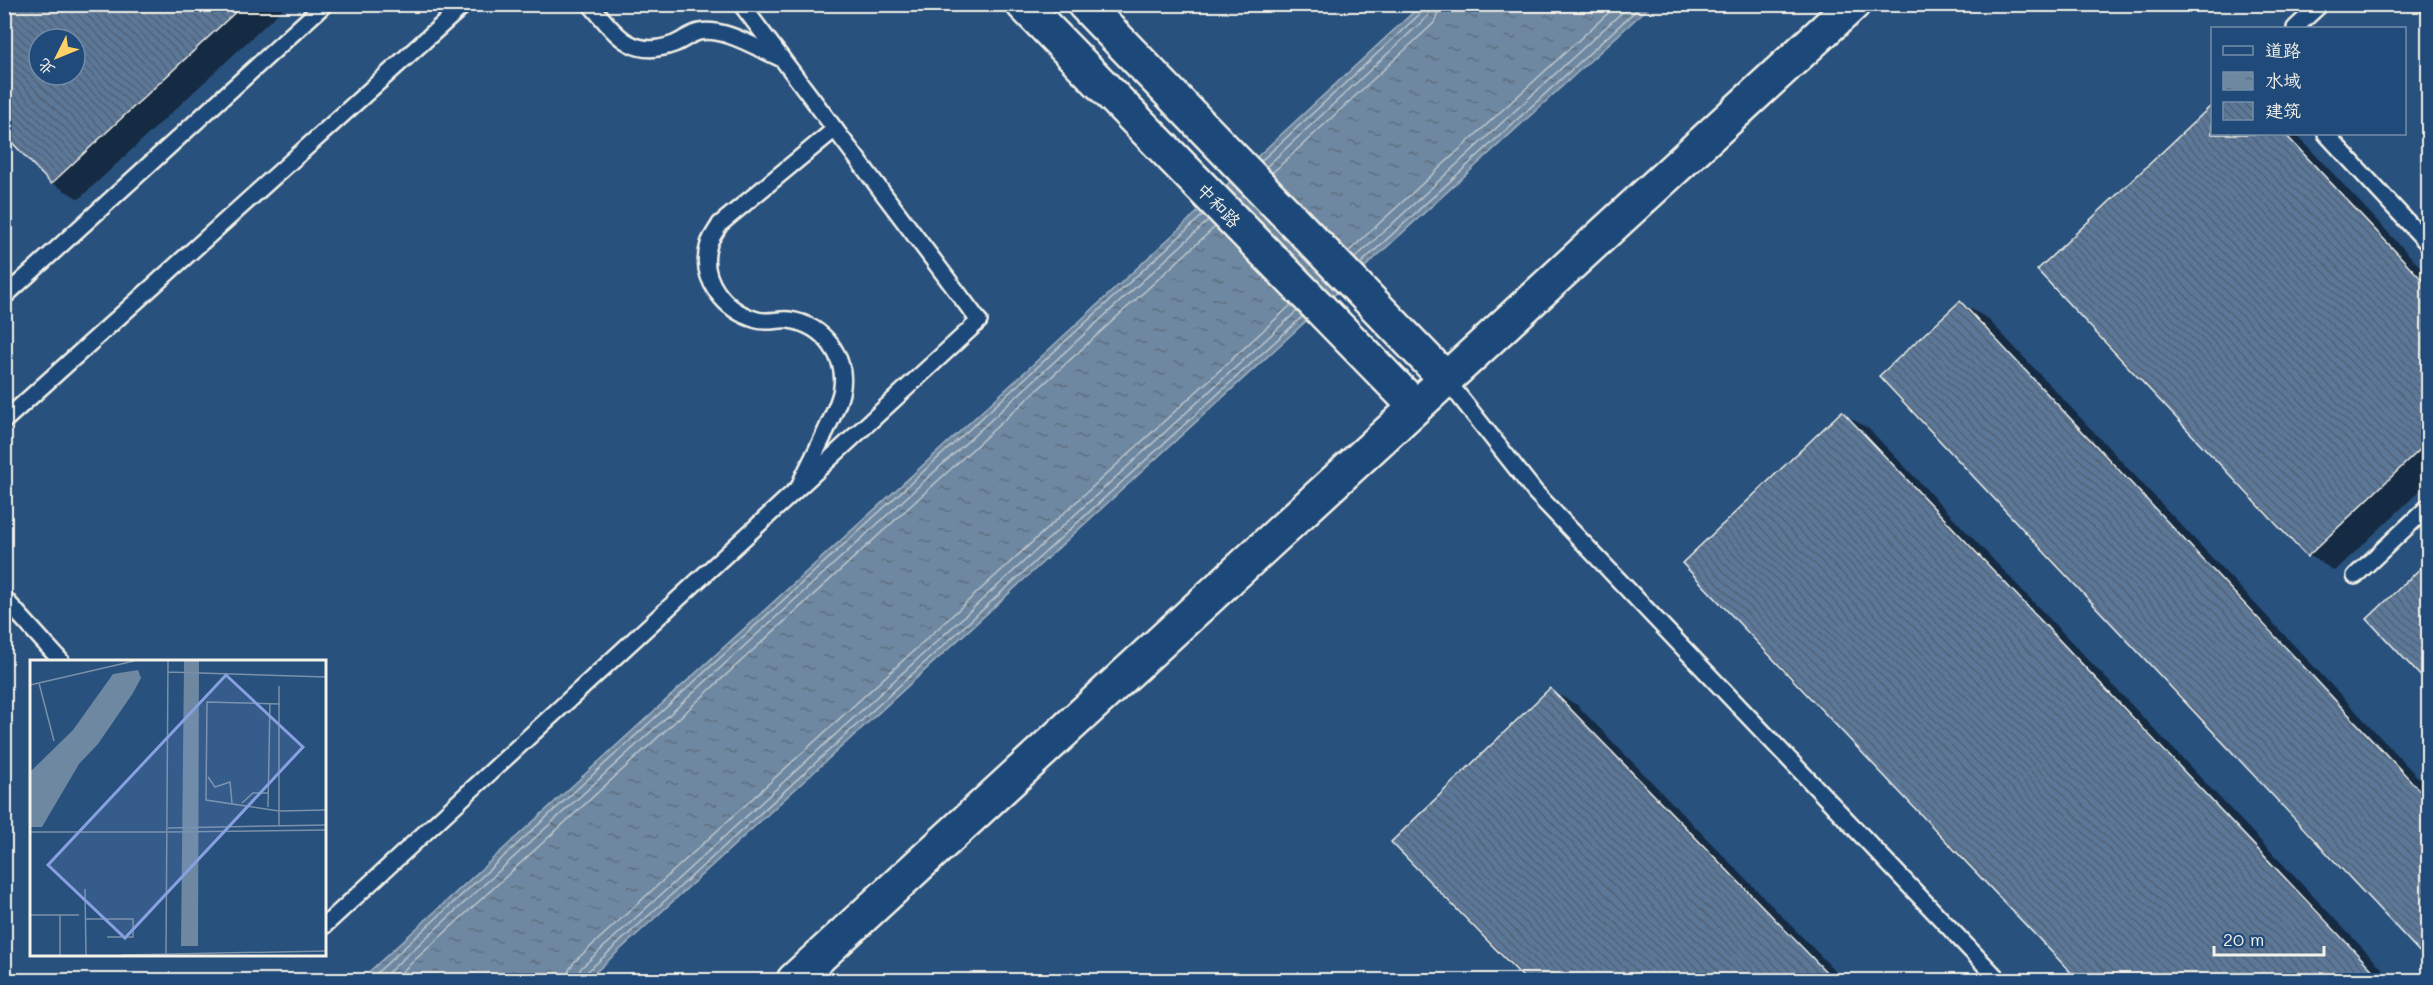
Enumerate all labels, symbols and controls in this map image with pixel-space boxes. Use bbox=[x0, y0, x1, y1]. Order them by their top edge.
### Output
north arrow bbox=[27, 27, 87, 87]
legend bbox=[2211, 27, 2406, 135]
text: 道路 bbox=[2265, 38, 2301, 62]
text: 北 bbox=[33, 55, 59, 81]
text: 水域 bbox=[2265, 68, 2301, 92]
text: 建筑 bbox=[2265, 98, 2301, 122]
street label: 中和路 bbox=[1192, 177, 1246, 233]
inset map bbox=[30, 660, 326, 955]
scale bar bbox=[2214, 919, 2324, 957]
text: 20 m bbox=[2223, 927, 2264, 951]

